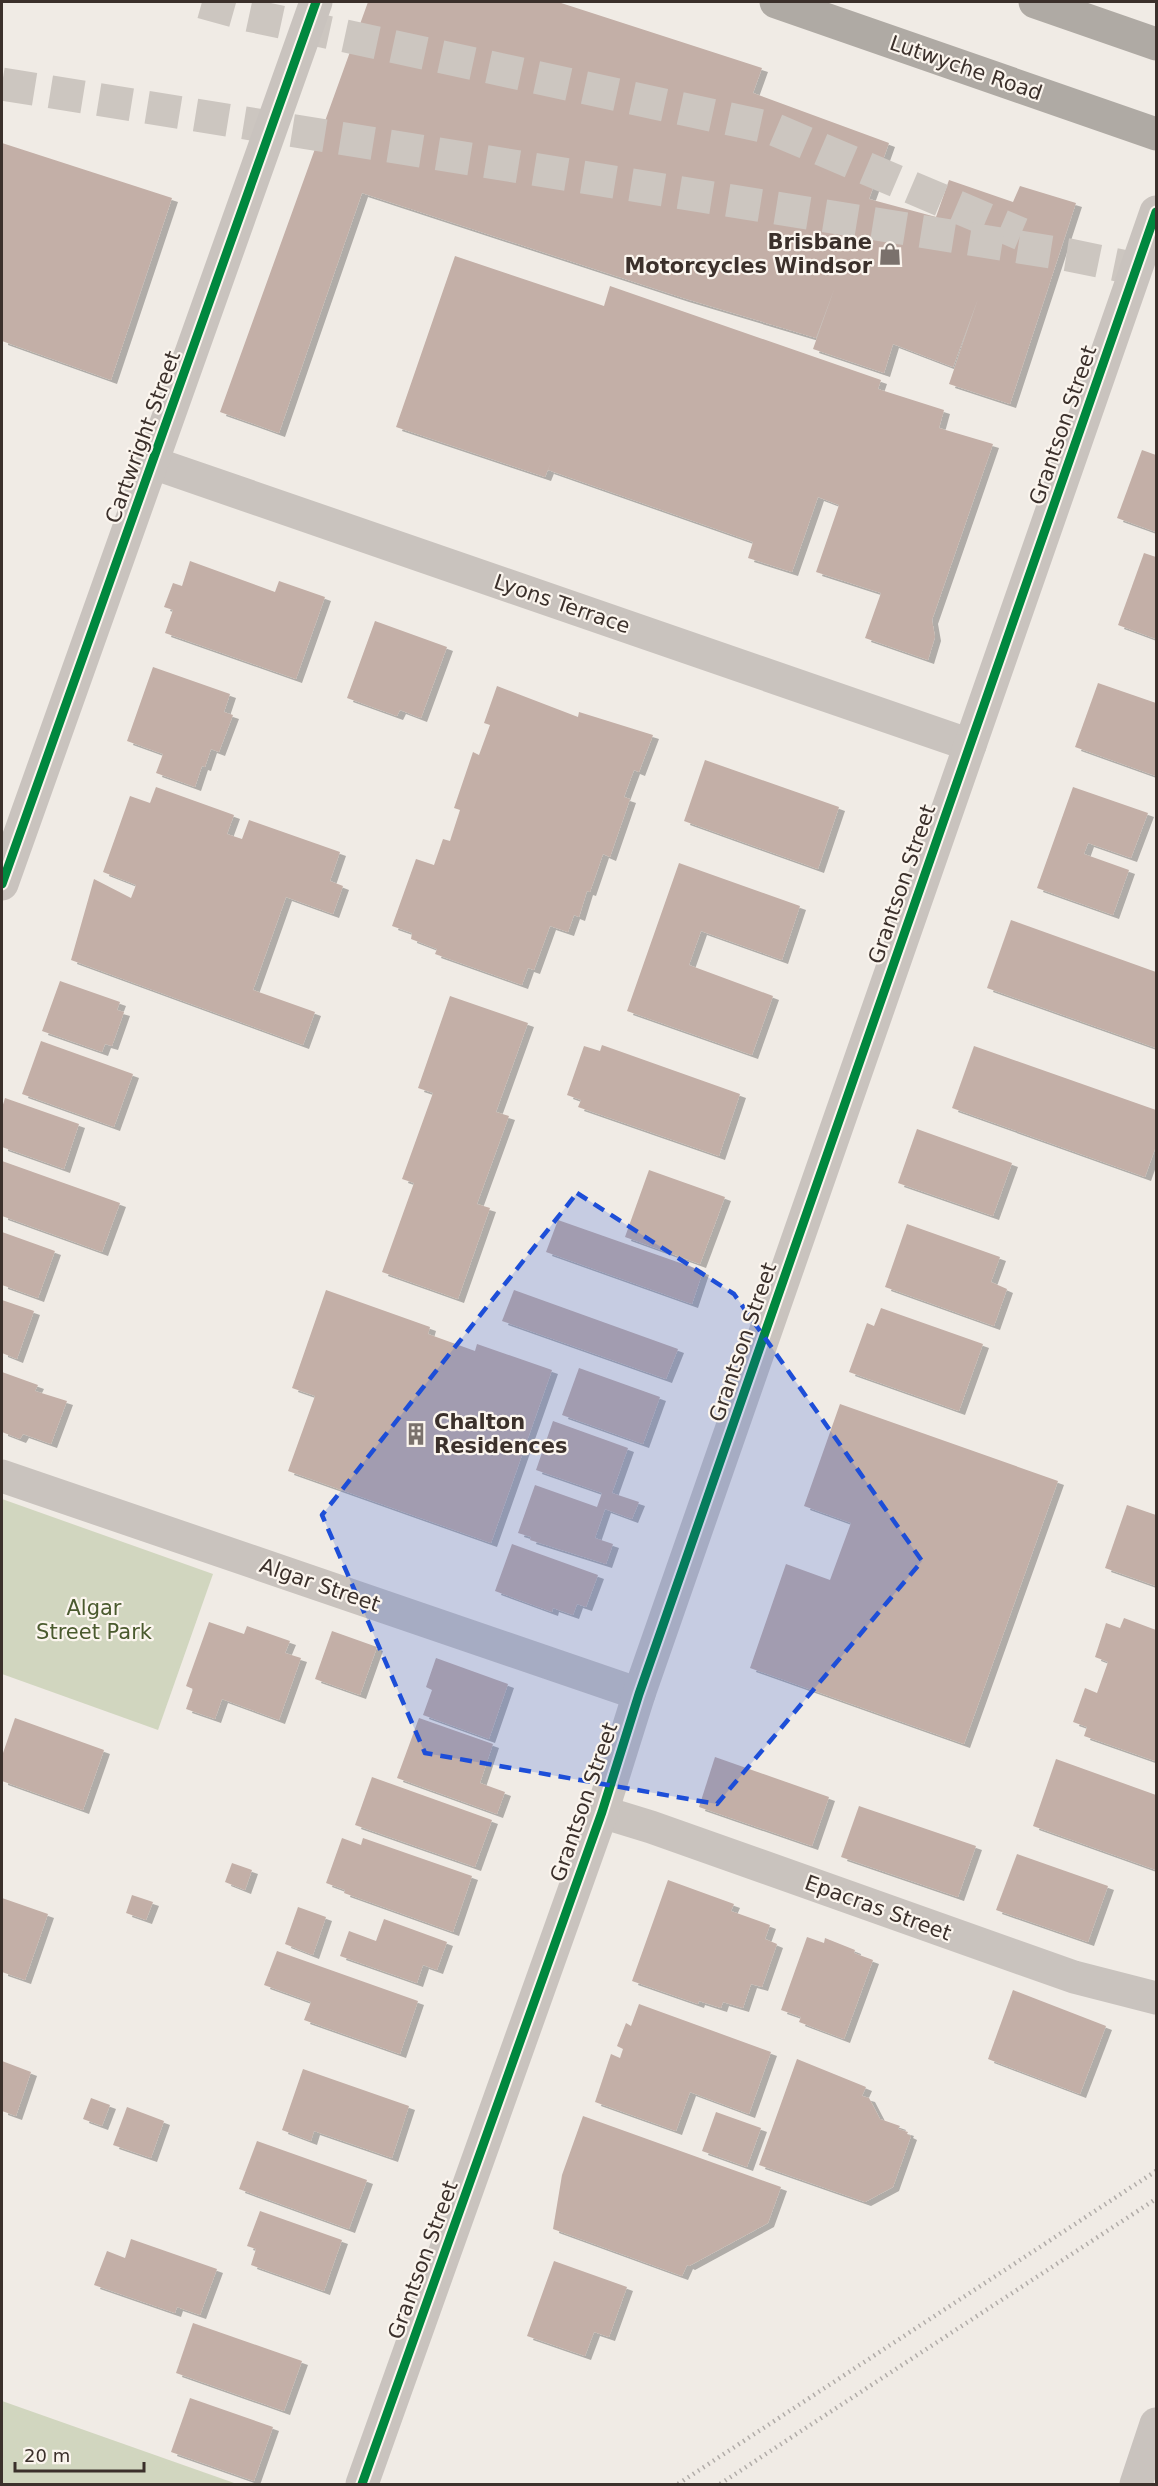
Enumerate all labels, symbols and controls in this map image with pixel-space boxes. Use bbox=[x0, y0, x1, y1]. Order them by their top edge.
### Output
street label: Lutwyche Road bbox=[887, 31, 1045, 105]
place label: Brisbane Motorcycles Windsor bbox=[624, 230, 873, 278]
shop icon: Brisbane Motorcycles Windsor bbox=[877, 241, 903, 267]
street label: Grantson Street bbox=[1024, 342, 1102, 508]
street label: Cartwright Street bbox=[101, 348, 185, 526]
street label: Lyons Terrace bbox=[491, 569, 633, 639]
street label: Grantson Street bbox=[863, 801, 941, 967]
street label: Grantson Street bbox=[704, 1259, 782, 1425]
place label: Chalton Residences bbox=[434, 1410, 568, 1458]
building icon: Chalton Residences bbox=[403, 1421, 429, 1447]
street label: Algar Street bbox=[257, 1553, 383, 1617]
park label: Algar Street Park bbox=[36, 1596, 153, 1644]
street label: Grantson Street bbox=[545, 1719, 623, 1885]
street label: Epacras Street bbox=[802, 1870, 954, 1946]
street label: Grantson Street bbox=[383, 2177, 463, 2343]
scale bar bbox=[15, 2435, 144, 2473]
text: 20 m bbox=[24, 2445, 70, 2466]

